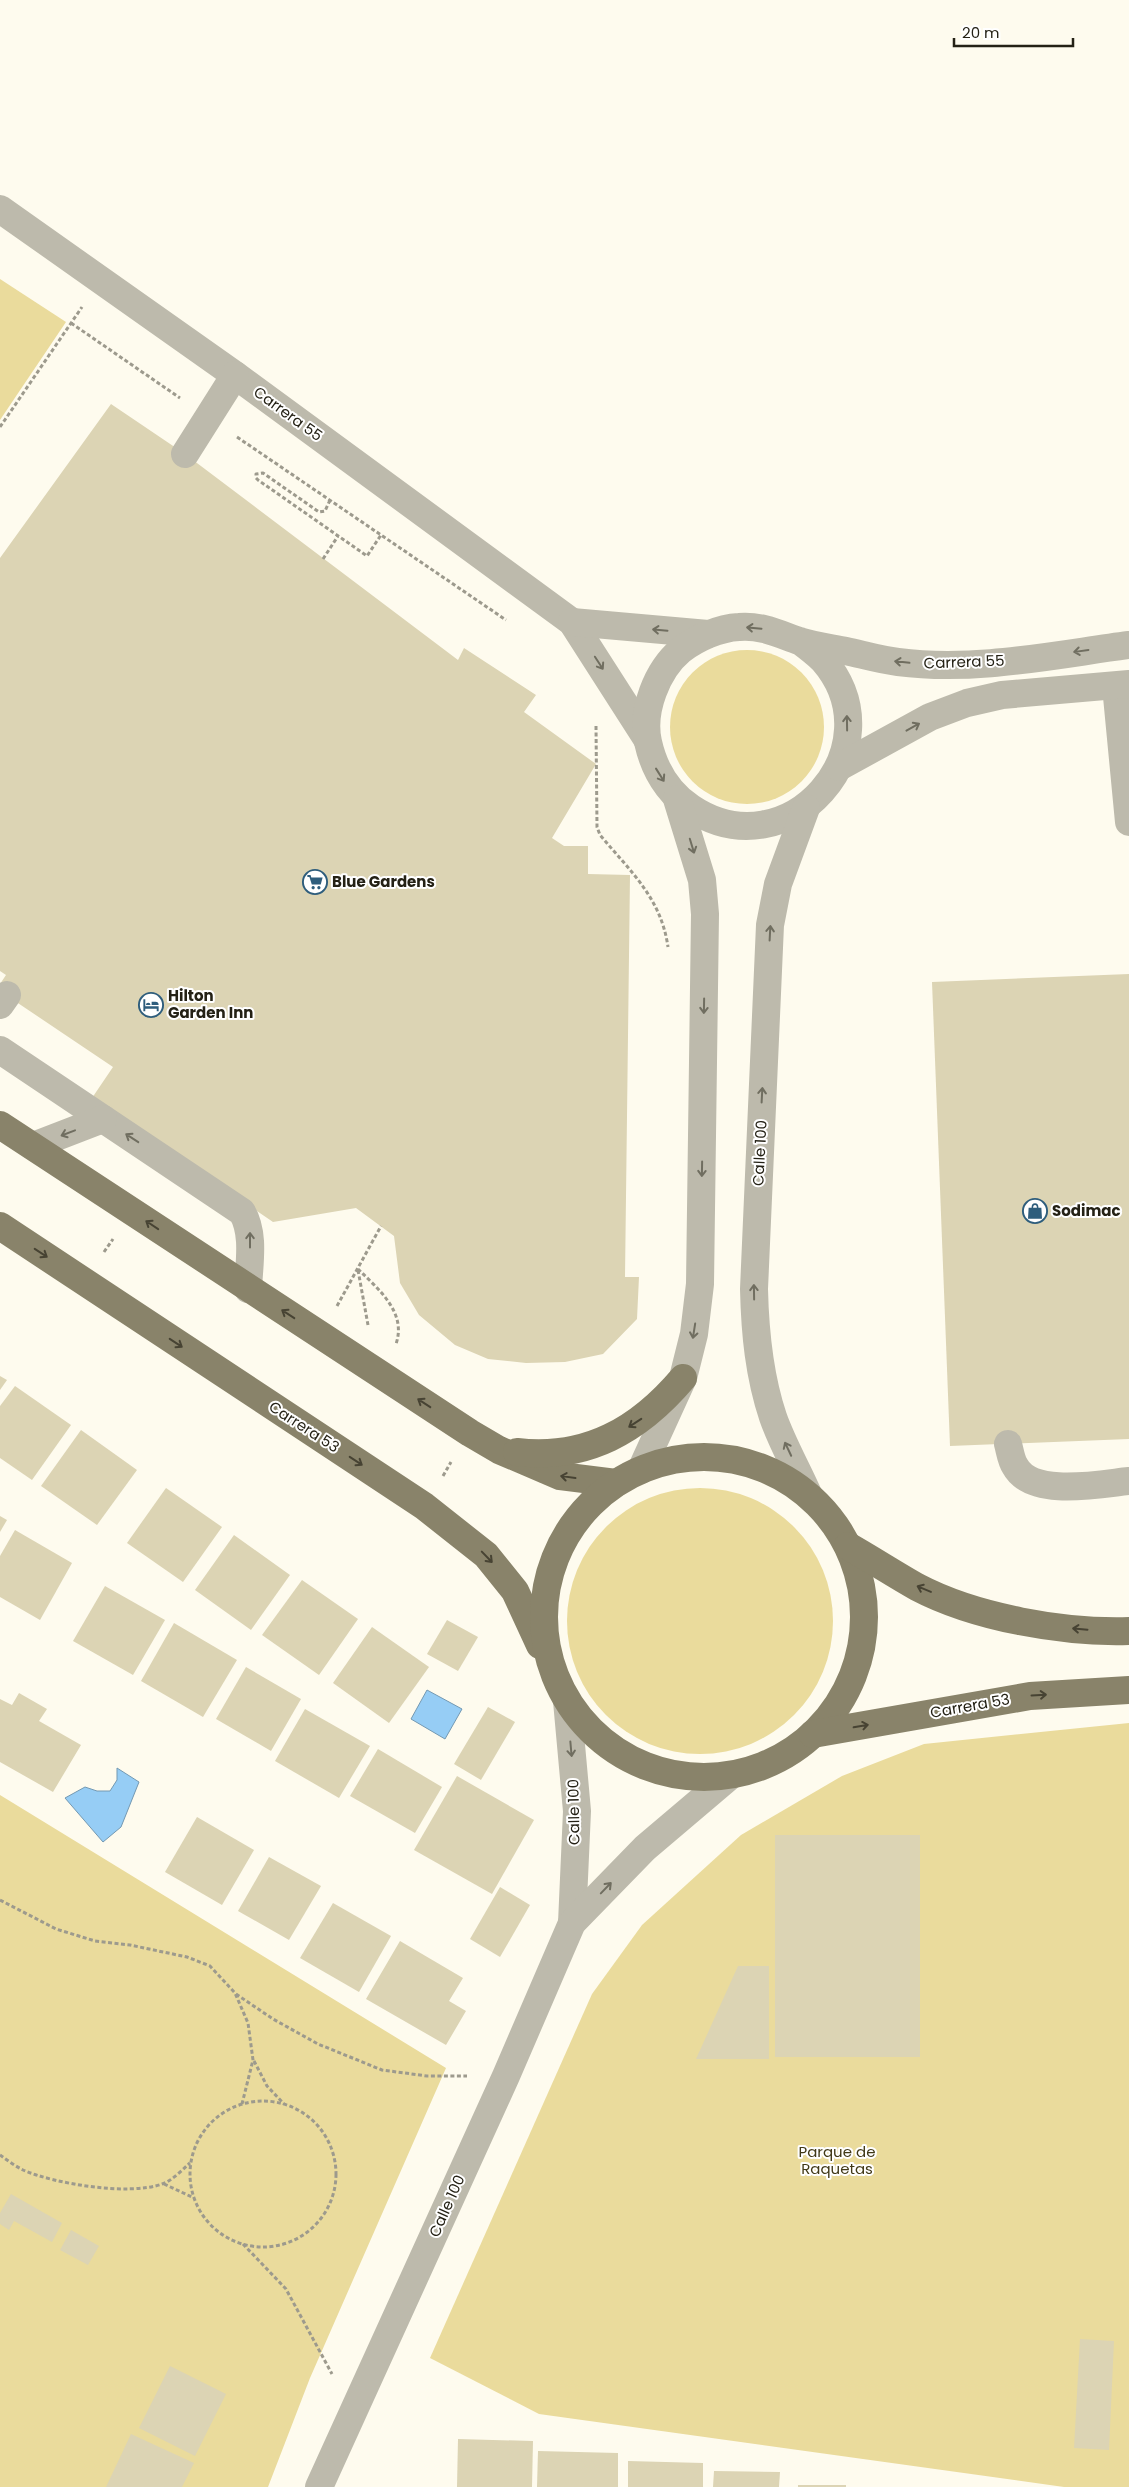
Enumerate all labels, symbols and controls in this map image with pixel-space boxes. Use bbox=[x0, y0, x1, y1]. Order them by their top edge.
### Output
scale bar bbox=[954, 15, 1073, 47]
text: 20 m bbox=[962, 22, 1000, 43]
street label: Carrera 55 bbox=[249, 381, 327, 446]
one-way arrow bbox=[746, 623, 762, 633]
one-way arrow bbox=[652, 625, 668, 634]
one-way arrow bbox=[1073, 647, 1089, 657]
street label: Carrera 55 bbox=[923, 650, 1005, 673]
one-way arrow bbox=[593, 656, 604, 670]
one-way arrow bbox=[894, 657, 910, 667]
one-way arrow bbox=[842, 715, 851, 731]
one-way arrow bbox=[905, 721, 919, 731]
one-way arrow bbox=[655, 767, 665, 781]
one-way arrow bbox=[687, 837, 697, 853]
supermarket icon: Blue Gardens bbox=[302, 869, 328, 895]
place label: Blue Gardens bbox=[332, 871, 435, 892]
one-way arrow bbox=[765, 925, 774, 941]
place label: Hilton Garden Inn bbox=[168, 985, 253, 1023]
hotel icon: Hilton Garden Inn bbox=[138, 992, 164, 1018]
one-way arrow bbox=[699, 998, 709, 1014]
one-way arrow bbox=[758, 1087, 767, 1103]
street label: Calle 100 bbox=[747, 1119, 772, 1187]
one-way arrow bbox=[61, 1128, 76, 1138]
one-way arrow bbox=[125, 1133, 139, 1143]
one-way arrow bbox=[697, 1160, 707, 1177]
shop icon: Sodimac bbox=[1022, 1198, 1048, 1224]
place label: Sodimac bbox=[1052, 1200, 1121, 1221]
one-way arrow bbox=[146, 1220, 160, 1230]
one-way arrow bbox=[245, 1232, 254, 1248]
one-way arrow bbox=[33, 1248, 47, 1258]
one-way arrow bbox=[749, 1284, 759, 1300]
one-way arrow bbox=[281, 1309, 295, 1319]
one-way arrow bbox=[689, 1323, 699, 1339]
one-way arrow bbox=[169, 1338, 183, 1348]
street label: Carrera 53 bbox=[265, 1396, 344, 1457]
one-way arrow bbox=[417, 1398, 431, 1408]
one-way arrow bbox=[629, 1419, 643, 1429]
one-way arrow bbox=[782, 1442, 792, 1457]
one-way arrow bbox=[349, 1456, 363, 1466]
one-way arrow bbox=[560, 1472, 576, 1482]
one-way arrow bbox=[481, 1551, 493, 1563]
one-way arrow bbox=[917, 1584, 932, 1594]
one-way arrow bbox=[1073, 1624, 1089, 1634]
street label: Carrera 53 bbox=[929, 1688, 1011, 1723]
one-way arrow bbox=[1030, 1691, 1046, 1700]
one-way arrow bbox=[853, 1720, 869, 1730]
one-way arrow bbox=[566, 1741, 576, 1757]
street label: Calle 100 bbox=[562, 1779, 585, 1845]
one-way arrow bbox=[600, 1882, 613, 1894]
park label: Parque de Raquetas bbox=[799, 2141, 875, 2179]
street label: Calle 100 bbox=[424, 2171, 470, 2240]

